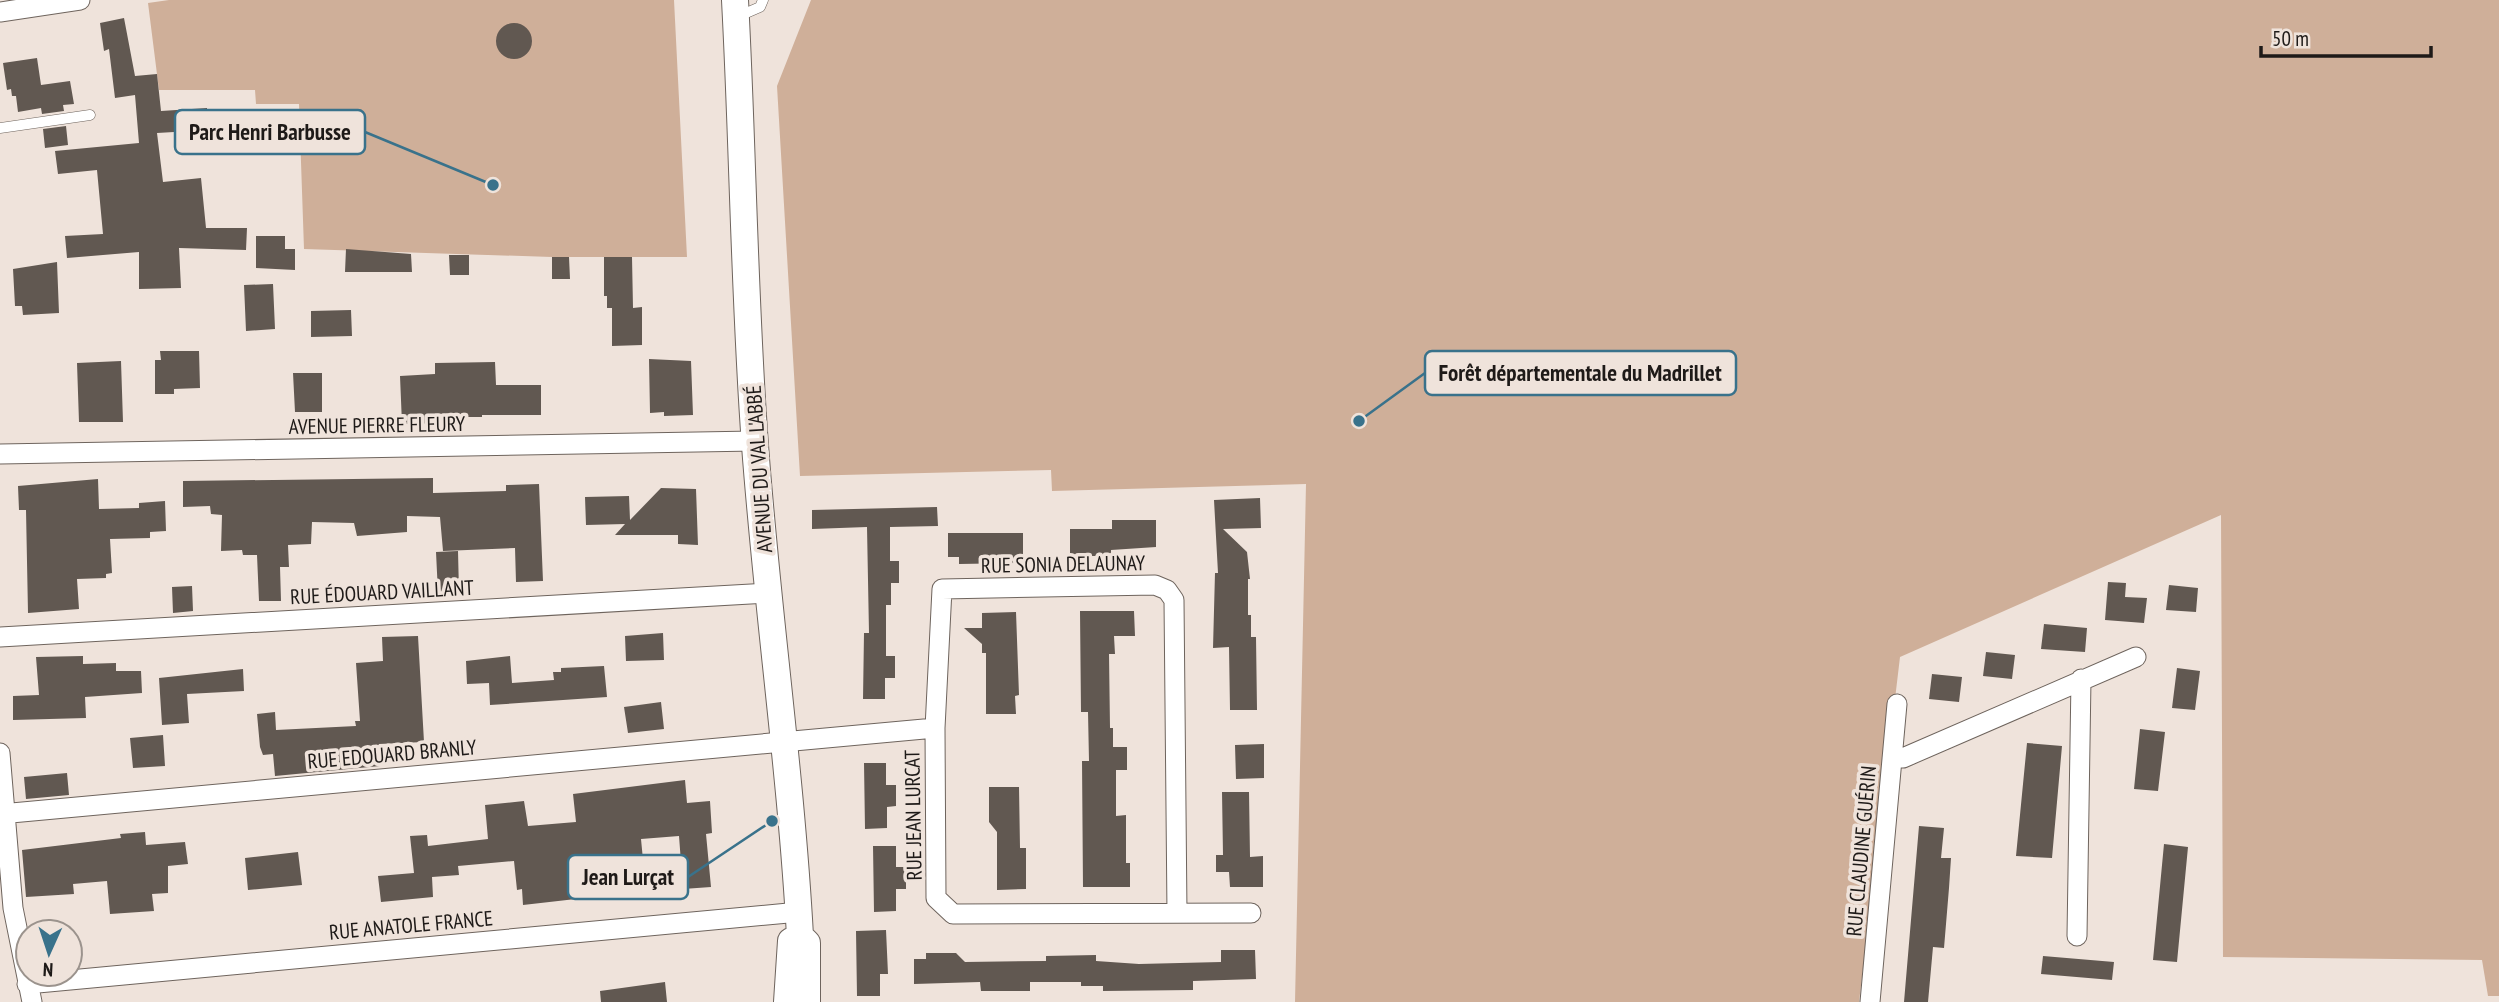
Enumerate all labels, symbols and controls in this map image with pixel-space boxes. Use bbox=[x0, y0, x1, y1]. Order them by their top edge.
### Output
scale bar bbox=[2261, 14, 2431, 58]
text: 50 m bbox=[2272, 25, 2309, 52]
callout: Parc Henri Barbusse bbox=[175, 110, 365, 154]
text: Parc Henri Barbusse bbox=[189, 117, 351, 146]
callout: Forêt départementale du Madrillet bbox=[1425, 351, 1736, 395]
text: Forêt départementale du Madrillet bbox=[1438, 358, 1722, 387]
street label: AVENUE DU VAL L'ABBÉ bbox=[740, 384, 778, 554]
street label: AVENUE PIERRE FLEURY bbox=[288, 410, 466, 440]
street label: RUE SONIA DELAUNAY bbox=[981, 549, 1146, 579]
street label: RUE ÉDOUARD VAILLANT bbox=[289, 574, 475, 610]
street label: RUE EDOUARD BRANLY bbox=[306, 733, 478, 775]
street label: RUE JEAN LURCAT bbox=[898, 749, 928, 881]
street label: RUE CLAUDINE GUÉRIN bbox=[1840, 765, 1882, 937]
callout: Jean Lurçat bbox=[568, 855, 688, 899]
text: Jean Lurçat bbox=[581, 862, 674, 891]
street label: RUE ANATOLE FRANCE bbox=[328, 904, 494, 946]
north arrow bbox=[14, 918, 84, 988]
text: N bbox=[42, 958, 54, 982]

